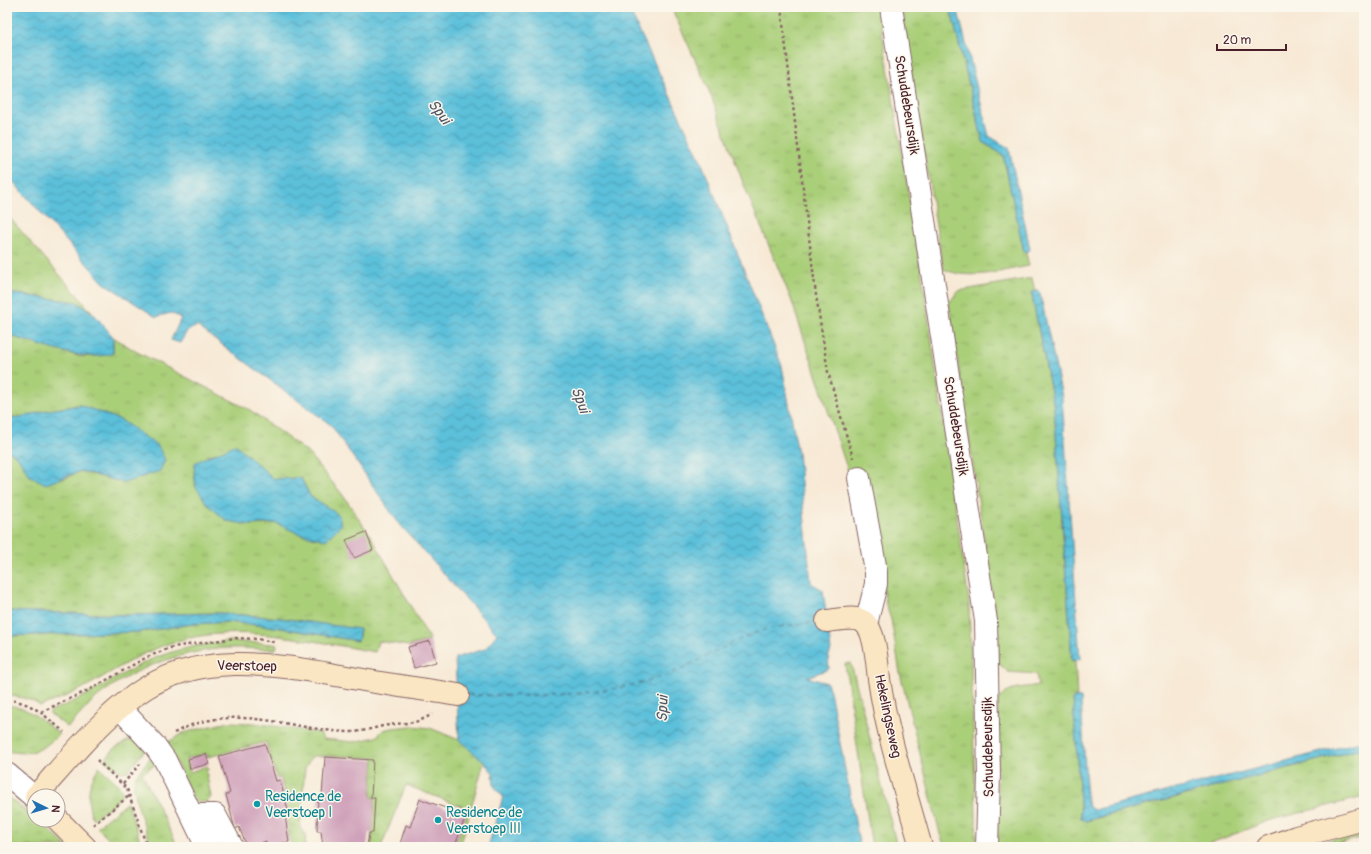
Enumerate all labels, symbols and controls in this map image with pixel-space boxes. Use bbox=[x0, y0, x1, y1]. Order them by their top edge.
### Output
scale bar bbox=[1217, 26, 1286, 52]
text: 20 m bbox=[1223, 33, 1252, 48]
street label: Schuddebeursdijk bbox=[891, 54, 923, 156]
water label: Spui bbox=[424, 96, 456, 130]
street label: Schuddebeursdijk bbox=[940, 375, 972, 477]
water label: Spui bbox=[567, 385, 594, 418]
street label: Veerstoep bbox=[217, 657, 278, 675]
street label: Hekelingseweg bbox=[871, 673, 905, 759]
water label: Spui bbox=[653, 693, 673, 722]
street label: Schuddebeursdijk bbox=[979, 696, 997, 797]
north arrow bbox=[26, 788, 66, 828]
place label: Residence de Veerstoep I bbox=[265, 788, 341, 821]
marker: Residence de Veerstoep I bbox=[252, 799, 262, 809]
place label: Residence de Veerstoep III bbox=[446, 804, 522, 837]
text: N bbox=[49, 805, 62, 814]
marker: Residence de Veerstoep III bbox=[433, 815, 443, 825]

